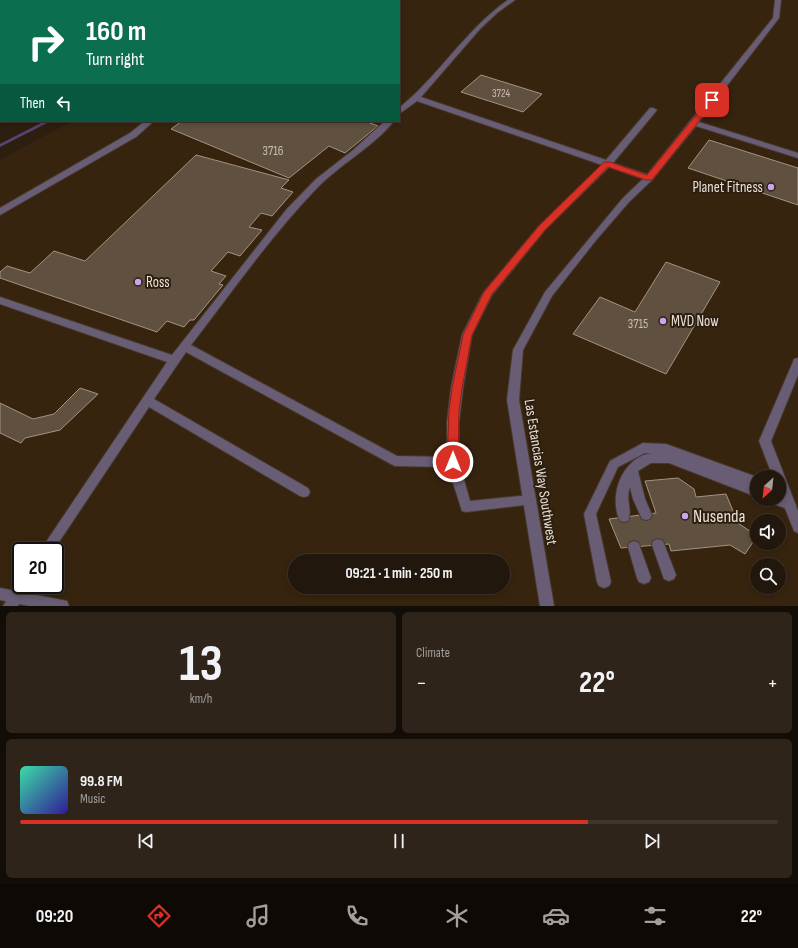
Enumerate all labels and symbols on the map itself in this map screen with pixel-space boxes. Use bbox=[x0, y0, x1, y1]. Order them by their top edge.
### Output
pin bbox=[695, 83, 729, 117]
house number: 3724 bbox=[492, 87, 510, 100]
house number: 3716 bbox=[263, 143, 284, 159]
place label: Planet Fitness bbox=[692, 178, 763, 197]
marker: Planet Fitness bbox=[766, 182, 776, 192]
place label: Ross bbox=[146, 273, 170, 292]
marker: Ross bbox=[133, 277, 143, 287]
place label: MVD Now bbox=[671, 312, 719, 331]
house number: 3715 bbox=[628, 316, 648, 332]
marker: MVD Now bbox=[658, 316, 668, 326]
street label: Las Estancias Way Southwest bbox=[520, 398, 561, 547]
position arrow bbox=[432, 441, 474, 483]
north arrow bbox=[750, 470, 786, 506]
place label: Nusenda bbox=[693, 506, 746, 527]
marker: Nusenda bbox=[680, 511, 690, 521]
speed limit sign: 20 bbox=[12, 542, 64, 594]

